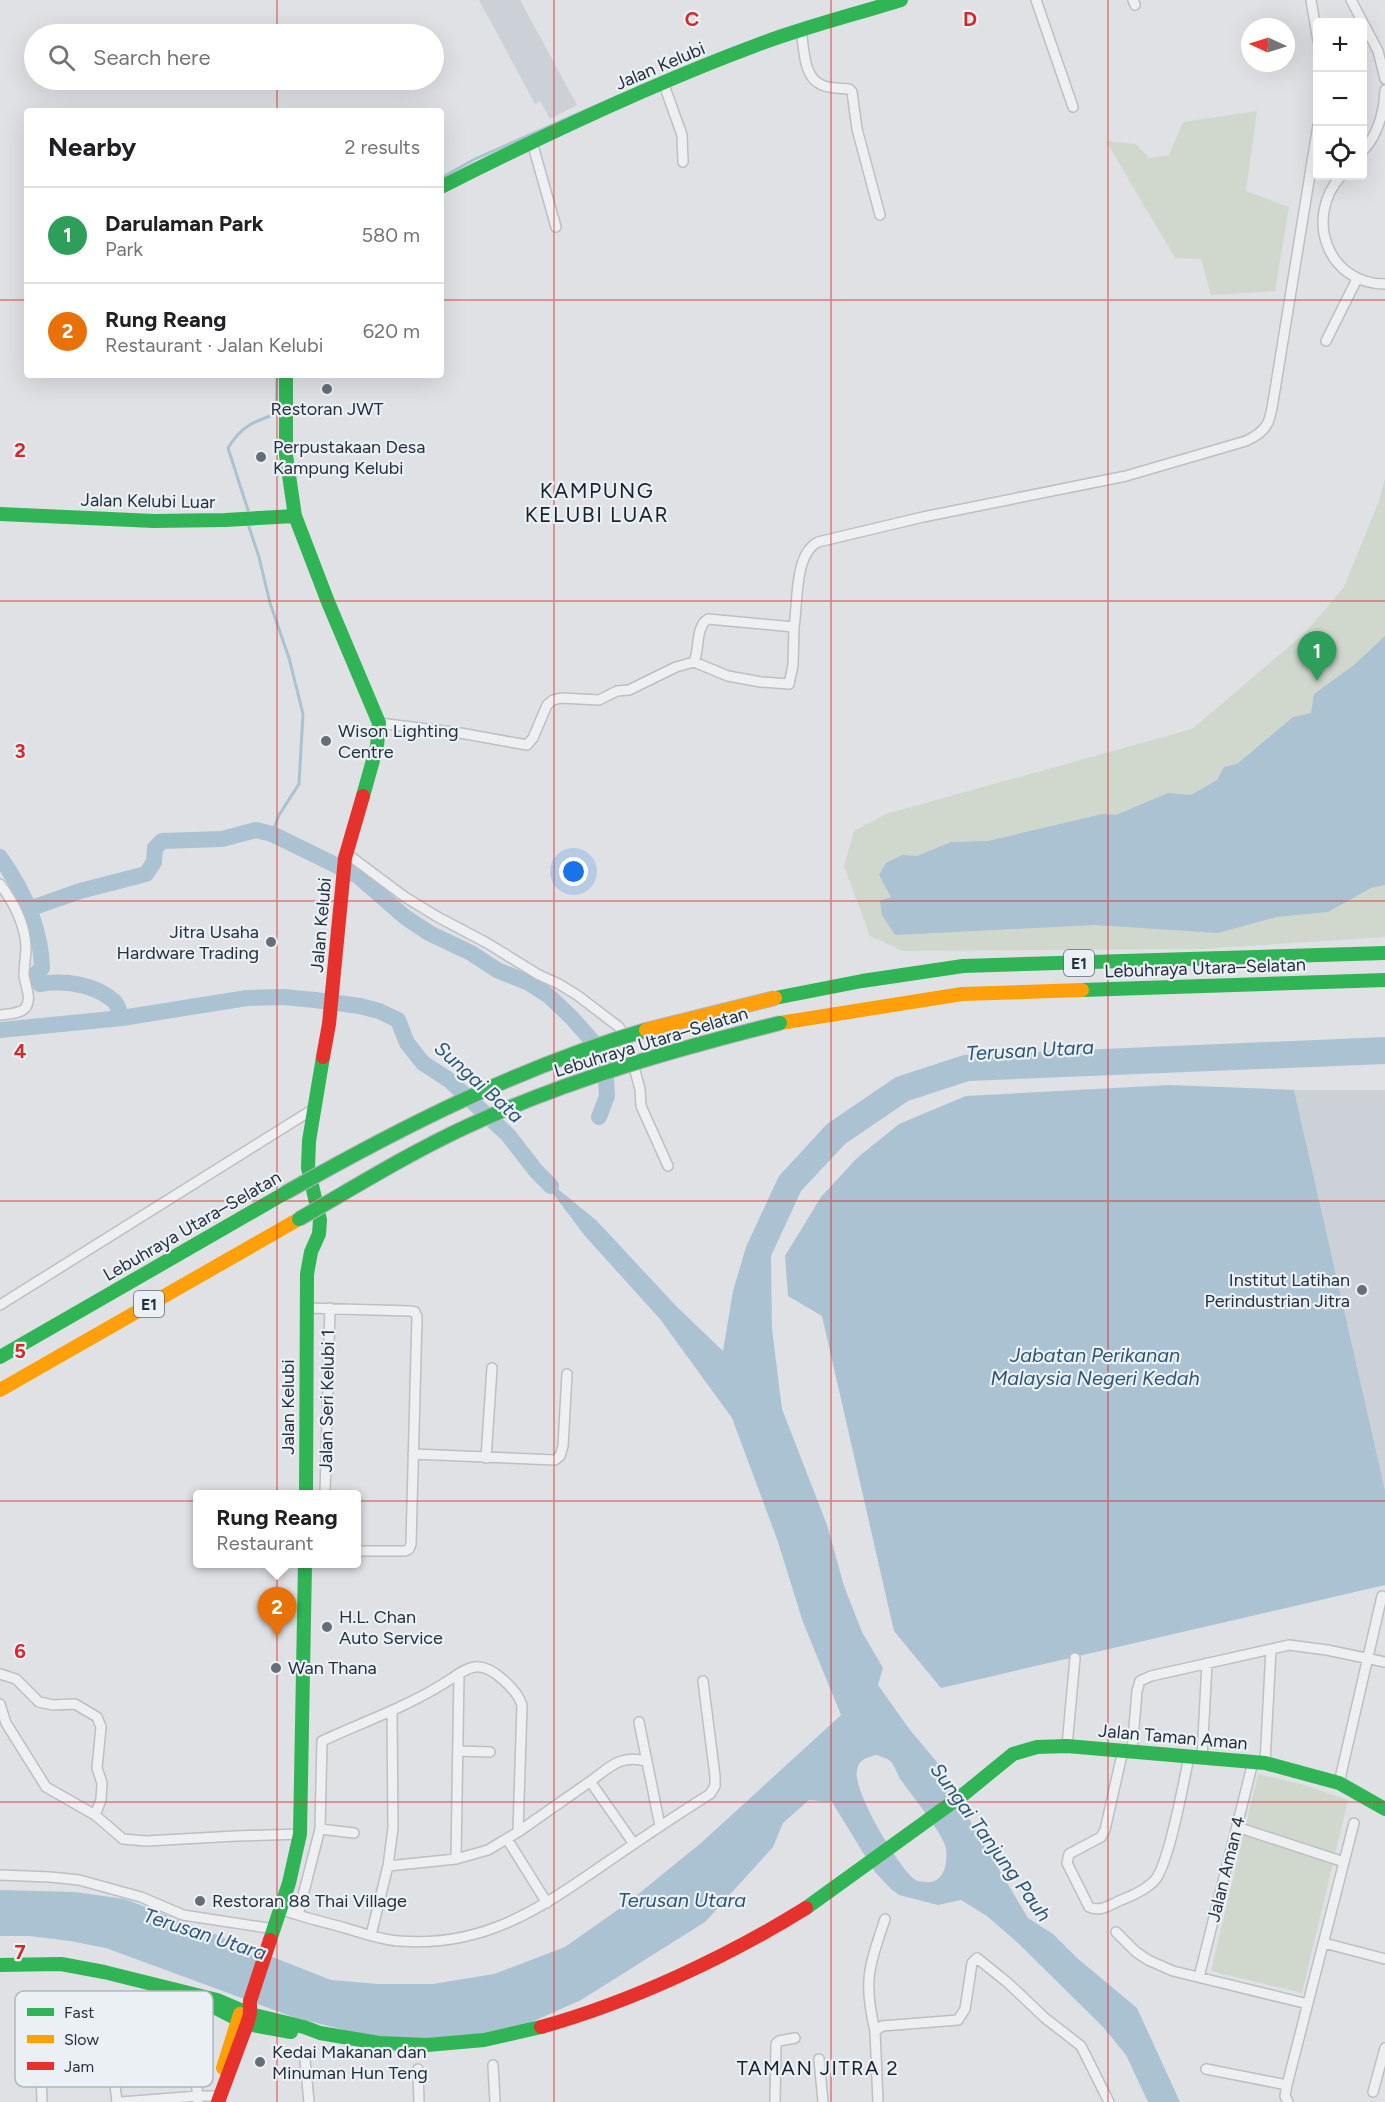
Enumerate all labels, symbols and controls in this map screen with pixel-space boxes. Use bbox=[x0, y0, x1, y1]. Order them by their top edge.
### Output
text: C bbox=[685, 7, 699, 31]
text: D bbox=[963, 7, 977, 31]
north arrow bbox=[1241, 18, 1295, 72]
map controls bbox=[1313, 18, 1367, 180]
button: + bbox=[1313, 18, 1367, 72]
search box bbox=[24, 24, 444, 90]
street label: Jalan Kelubi bbox=[612, 37, 708, 95]
icon: search bbox=[45, 41, 78, 74]
text: Search here bbox=[93, 44, 211, 71]
button: − bbox=[1313, 72, 1367, 126]
button: locate bbox=[1313, 126, 1367, 180]
text: Nearby bbox=[48, 131, 136, 163]
text: 2 results bbox=[344, 135, 420, 159]
text: Darulaman Park bbox=[105, 210, 264, 237]
text: 1 bbox=[63, 223, 72, 247]
text: 580 m bbox=[361, 223, 420, 247]
text: Park bbox=[105, 237, 143, 261]
text: Rung Reang bbox=[105, 306, 226, 333]
text: 2 bbox=[62, 319, 73, 343]
text: 620 m bbox=[363, 319, 420, 343]
text: Restaurant · Jalan Kelubi bbox=[105, 333, 323, 357]
marker: Restoran JWT bbox=[320, 382, 334, 396]
place label: Restoran JWT bbox=[271, 398, 384, 420]
place label: Perpustakaan Desa Kampung Kelubi bbox=[273, 436, 425, 479]
text: 2 bbox=[14, 438, 26, 462]
marker: Perpustakaan Desa Kampung Kelubi bbox=[254, 450, 268, 464]
district label: KAMPUNG KELUBI LUAR bbox=[525, 478, 669, 527]
street label: Jalan Kelubi Luar bbox=[81, 489, 215, 513]
pin: 1 bbox=[1298, 632, 1336, 681]
place label: Wison Lighting Centre bbox=[338, 720, 459, 763]
marker: Wison Lighting Centre bbox=[319, 734, 333, 748]
text: 3 bbox=[14, 739, 26, 763]
your location bbox=[559, 857, 588, 886]
street label: Jalan Kelubi bbox=[306, 876, 336, 974]
place label: Jitra Usaha Hardware Trading bbox=[117, 921, 259, 964]
marker: Jitra Usaha Hardware Trading bbox=[264, 935, 278, 949]
road number: E1 bbox=[1064, 950, 1094, 976]
street label: Lebuhraya Utara–Selatan bbox=[1104, 953, 1306, 983]
street label: Lebuhraya Utara–Selatan bbox=[551, 1002, 751, 1082]
water label: Terusan Utara bbox=[965, 1035, 1095, 1065]
water label: Sungai Bata bbox=[430, 1036, 528, 1128]
text: 4 bbox=[14, 1039, 27, 1063]
street label: Lebuhraya Utara–Selatan bbox=[99, 1166, 285, 1286]
place label: Institut Latihan Perindustrian Jitra bbox=[1204, 1269, 1350, 1312]
marker: Institut Latihan Perindustrian Jitra bbox=[1355, 1283, 1369, 1297]
road number: E1 bbox=[134, 1291, 164, 1317]
street label: Jalan Seri Kelubi 1 bbox=[315, 1329, 339, 1473]
text: 5 bbox=[14, 1339, 26, 1363]
water label: Jabatan Perikanan Malaysia Negeri Kedah bbox=[990, 1343, 1200, 1390]
street label: Jalan Kelubi bbox=[277, 1359, 299, 1455]
popup bbox=[193, 1490, 361, 1568]
text: Rung Reang bbox=[216, 1504, 338, 1531]
text: Restaurant bbox=[216, 1531, 314, 1555]
pin: 2 bbox=[258, 1588, 296, 1637]
place label: H.L. Chan Auto Service bbox=[339, 1606, 443, 1649]
marker: H.L. Chan Auto Service bbox=[320, 1620, 334, 1634]
text: 6 bbox=[14, 1639, 26, 1663]
place label: Wan Thana bbox=[288, 1657, 377, 1679]
marker: Wan Thana bbox=[269, 1661, 283, 1675]
street label: Jalan Taman Aman bbox=[1097, 1720, 1249, 1754]
water label: Sungai Tanjung Pauh bbox=[925, 1758, 1057, 1926]
street label: Jalan Aman 4 bbox=[1202, 1814, 1250, 1924]
water label: Terusan Utara bbox=[618, 1888, 746, 1912]
place label: Restoran 88 Thai Village bbox=[212, 1890, 407, 1912]
marker: Restoran 88 Thai Village bbox=[193, 1894, 207, 1908]
water label: Terusan Utara bbox=[140, 1903, 270, 1965]
text: 7 bbox=[14, 1940, 26, 1964]
legend bbox=[15, 1991, 213, 2087]
text: Fast bbox=[64, 2003, 94, 2022]
text: Slow bbox=[64, 2030, 99, 2049]
place label: Kedai Makanan dan Minuman Hun Teng bbox=[272, 2041, 428, 2084]
marker: Kedai Makanan dan Minuman Hun Teng bbox=[253, 2055, 267, 2069]
district label: TAMAN JITRA 2 bbox=[737, 2056, 899, 2080]
text: Jam bbox=[64, 2057, 94, 2076]

